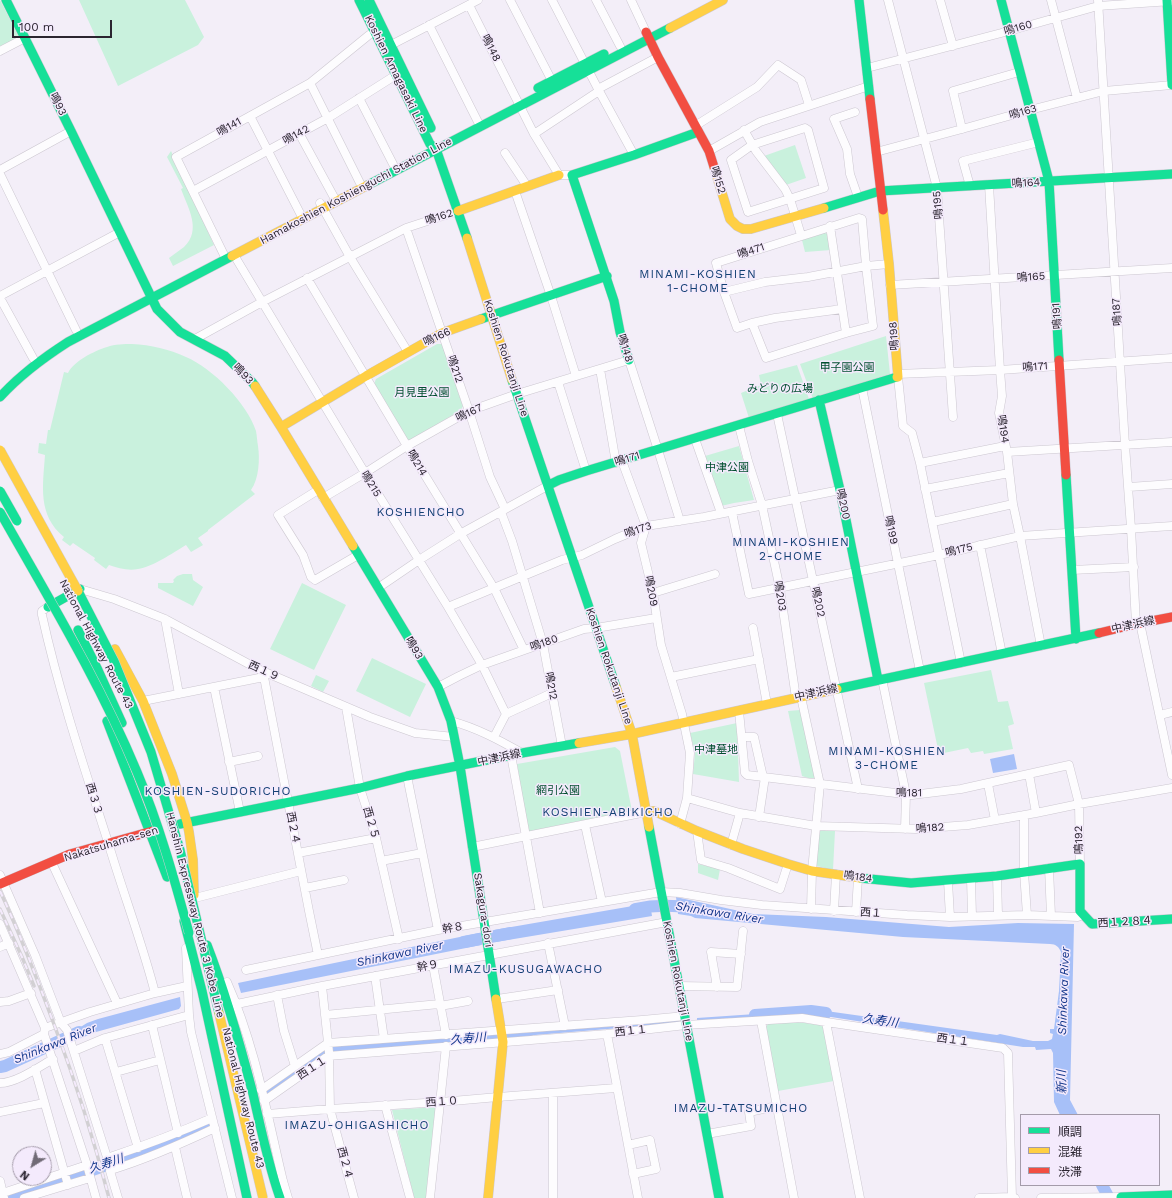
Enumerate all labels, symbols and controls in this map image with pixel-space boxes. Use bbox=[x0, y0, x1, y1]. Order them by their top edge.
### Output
scale bar bbox=[14, 12, 114, 38]
street label: Koshien Amagasaki Line bbox=[362, 13, 430, 135]
street label: 鳴160 bbox=[1002, 18, 1034, 38]
text: 100 m bbox=[19, 20, 54, 34]
street label: 鳴148 bbox=[479, 32, 503, 64]
street label: 鳴93 bbox=[47, 90, 69, 118]
street label: 鳴163 bbox=[1008, 102, 1038, 122]
street label: 鳴141 bbox=[214, 115, 244, 139]
street label: 鳴142 bbox=[280, 122, 312, 148]
street label: Hamakoshien Koshienguchi Station Line bbox=[258, 135, 454, 247]
street label: 鳴152 bbox=[708, 165, 728, 195]
street label: 鳴164 bbox=[1011, 176, 1041, 190]
street label: 鳴195 bbox=[930, 190, 946, 220]
street label: 鳴162 bbox=[423, 206, 455, 228]
street label: 鳴471 bbox=[736, 240, 766, 262]
district label: MINAMI-KOSHIEN 1-CHOME bbox=[639, 267, 757, 295]
street label: 鳴165 bbox=[1016, 269, 1046, 285]
street label: Koshien Rokutanji Line bbox=[481, 298, 531, 418]
street label: 鳴187 bbox=[1109, 298, 1125, 326]
street label: 鳴191 bbox=[1049, 302, 1065, 330]
street label: 鳴198 bbox=[886, 321, 902, 351]
street label: 鳴166 bbox=[421, 325, 453, 349]
street label: 鳴148 bbox=[614, 332, 636, 364]
street label: 鳴212 bbox=[444, 354, 466, 384]
street label: 鳴171 bbox=[1022, 360, 1048, 374]
street label: 鳴93 bbox=[230, 361, 256, 387]
park label: 甲子園公園 bbox=[820, 361, 874, 375]
park label: みどりの広場 bbox=[747, 382, 813, 396]
park label: 月見里公園 bbox=[395, 386, 449, 400]
street label: 鳴167 bbox=[454, 401, 484, 425]
street label: 鳴194 bbox=[994, 414, 1012, 444]
street label: 鳴214 bbox=[404, 447, 430, 479]
street label: 鳴171 bbox=[613, 449, 641, 469]
park label: 中津公園 bbox=[705, 461, 749, 475]
street label: 鳴215 bbox=[358, 469, 384, 499]
street label: 鳴200 bbox=[833, 487, 853, 521]
district label: KOSHIENCHO bbox=[376, 505, 466, 519]
street label: 鳴199 bbox=[882, 515, 900, 545]
street label: 鳴173 bbox=[623, 519, 653, 541]
district label: MINAMI-KOSHIEN 2-CHOME bbox=[732, 535, 850, 563]
street label: 鳴175 bbox=[944, 540, 974, 560]
street label: 鳴209 bbox=[642, 575, 660, 607]
street label: National Highway Route 43 bbox=[56, 577, 136, 711]
street label: 鳴203 bbox=[771, 580, 789, 612]
street label: 鳴202 bbox=[808, 586, 828, 618]
street label: Koshien Rokutanji Line bbox=[583, 606, 635, 726]
street label: 中津浜線 bbox=[1110, 614, 1156, 636]
street label: 鳴180 bbox=[528, 632, 560, 654]
street label: 鳴93 bbox=[402, 634, 426, 662]
street label: 西１９ bbox=[246, 658, 282, 684]
street label: 鳴212 bbox=[542, 671, 560, 701]
street label: 中津浜線 bbox=[793, 682, 839, 704]
park label: 中津墓地 bbox=[694, 743, 738, 757]
district label: MINAMI-KOSHIEN 3-CHOME bbox=[828, 744, 946, 772]
street label: 中津浜線 bbox=[476, 747, 522, 769]
street label: 西３３ bbox=[83, 781, 105, 817]
district label: KOSHIEN-SUDORICHO bbox=[144, 784, 292, 798]
park label: 網引公園 bbox=[536, 784, 580, 798]
street label: 鳴181 bbox=[896, 786, 922, 800]
street label: 西２５ bbox=[360, 805, 382, 841]
district label: KOSHIEN-ABIKICHO bbox=[542, 805, 674, 819]
street label: Hanshin Expressway Route 3 Kobe Line bbox=[163, 811, 227, 1019]
street label: 西２４ bbox=[283, 811, 303, 845]
street label: 鳴182 bbox=[915, 820, 945, 836]
street label: Nakatsuhama-sen bbox=[62, 823, 160, 865]
street label: 鳴192 bbox=[1072, 826, 1086, 854]
street label: 鳴184 bbox=[843, 868, 873, 886]
street label: Sakagura-dori bbox=[471, 872, 495, 948]
water label: Shinkawa River bbox=[674, 899, 764, 927]
street label: 西１ bbox=[860, 906, 882, 920]
street label: 西１２８４ bbox=[1097, 914, 1153, 930]
street label: 幹８ bbox=[441, 920, 465, 936]
street label: Koshien Rokutanji Line bbox=[660, 920, 696, 1042]
water label: Shinkawa River bbox=[355, 938, 445, 970]
water label: Shinkawa River bbox=[1055, 947, 1073, 1035]
street label: 幹９ bbox=[416, 957, 440, 975]
district label: IMAZU-KUSUGAWACHO bbox=[449, 962, 603, 976]
water label: 久寿川 bbox=[861, 1011, 899, 1031]
water label: Shinkawa River bbox=[11, 1021, 99, 1067]
street label: 西１１ bbox=[614, 1023, 648, 1039]
street label: National Highway Route 43 bbox=[219, 1026, 267, 1170]
water label: 久寿川 bbox=[449, 1030, 487, 1048]
street label: 西１１ bbox=[936, 1031, 970, 1049]
street label: 西１１ bbox=[295, 1053, 329, 1083]
water label: 新川 bbox=[1055, 1070, 1069, 1094]
street label: 西１０ bbox=[425, 1094, 459, 1110]
district label: IMAZU-TATSUMICHO bbox=[674, 1101, 808, 1115]
legend bbox=[1020, 1114, 1160, 1186]
district label: IMAZU-OHIGASHICHO bbox=[285, 1118, 429, 1132]
text: 順調 bbox=[1058, 1125, 1082, 1139]
street label: 西２４ bbox=[334, 1145, 356, 1181]
text: 混雑 bbox=[1058, 1145, 1082, 1159]
north arrow bbox=[12, 1146, 52, 1186]
water label: 久寿川 bbox=[87, 1152, 125, 1176]
text: 渋滞 bbox=[1058, 1165, 1082, 1179]
text: N bbox=[18, 1168, 32, 1183]

